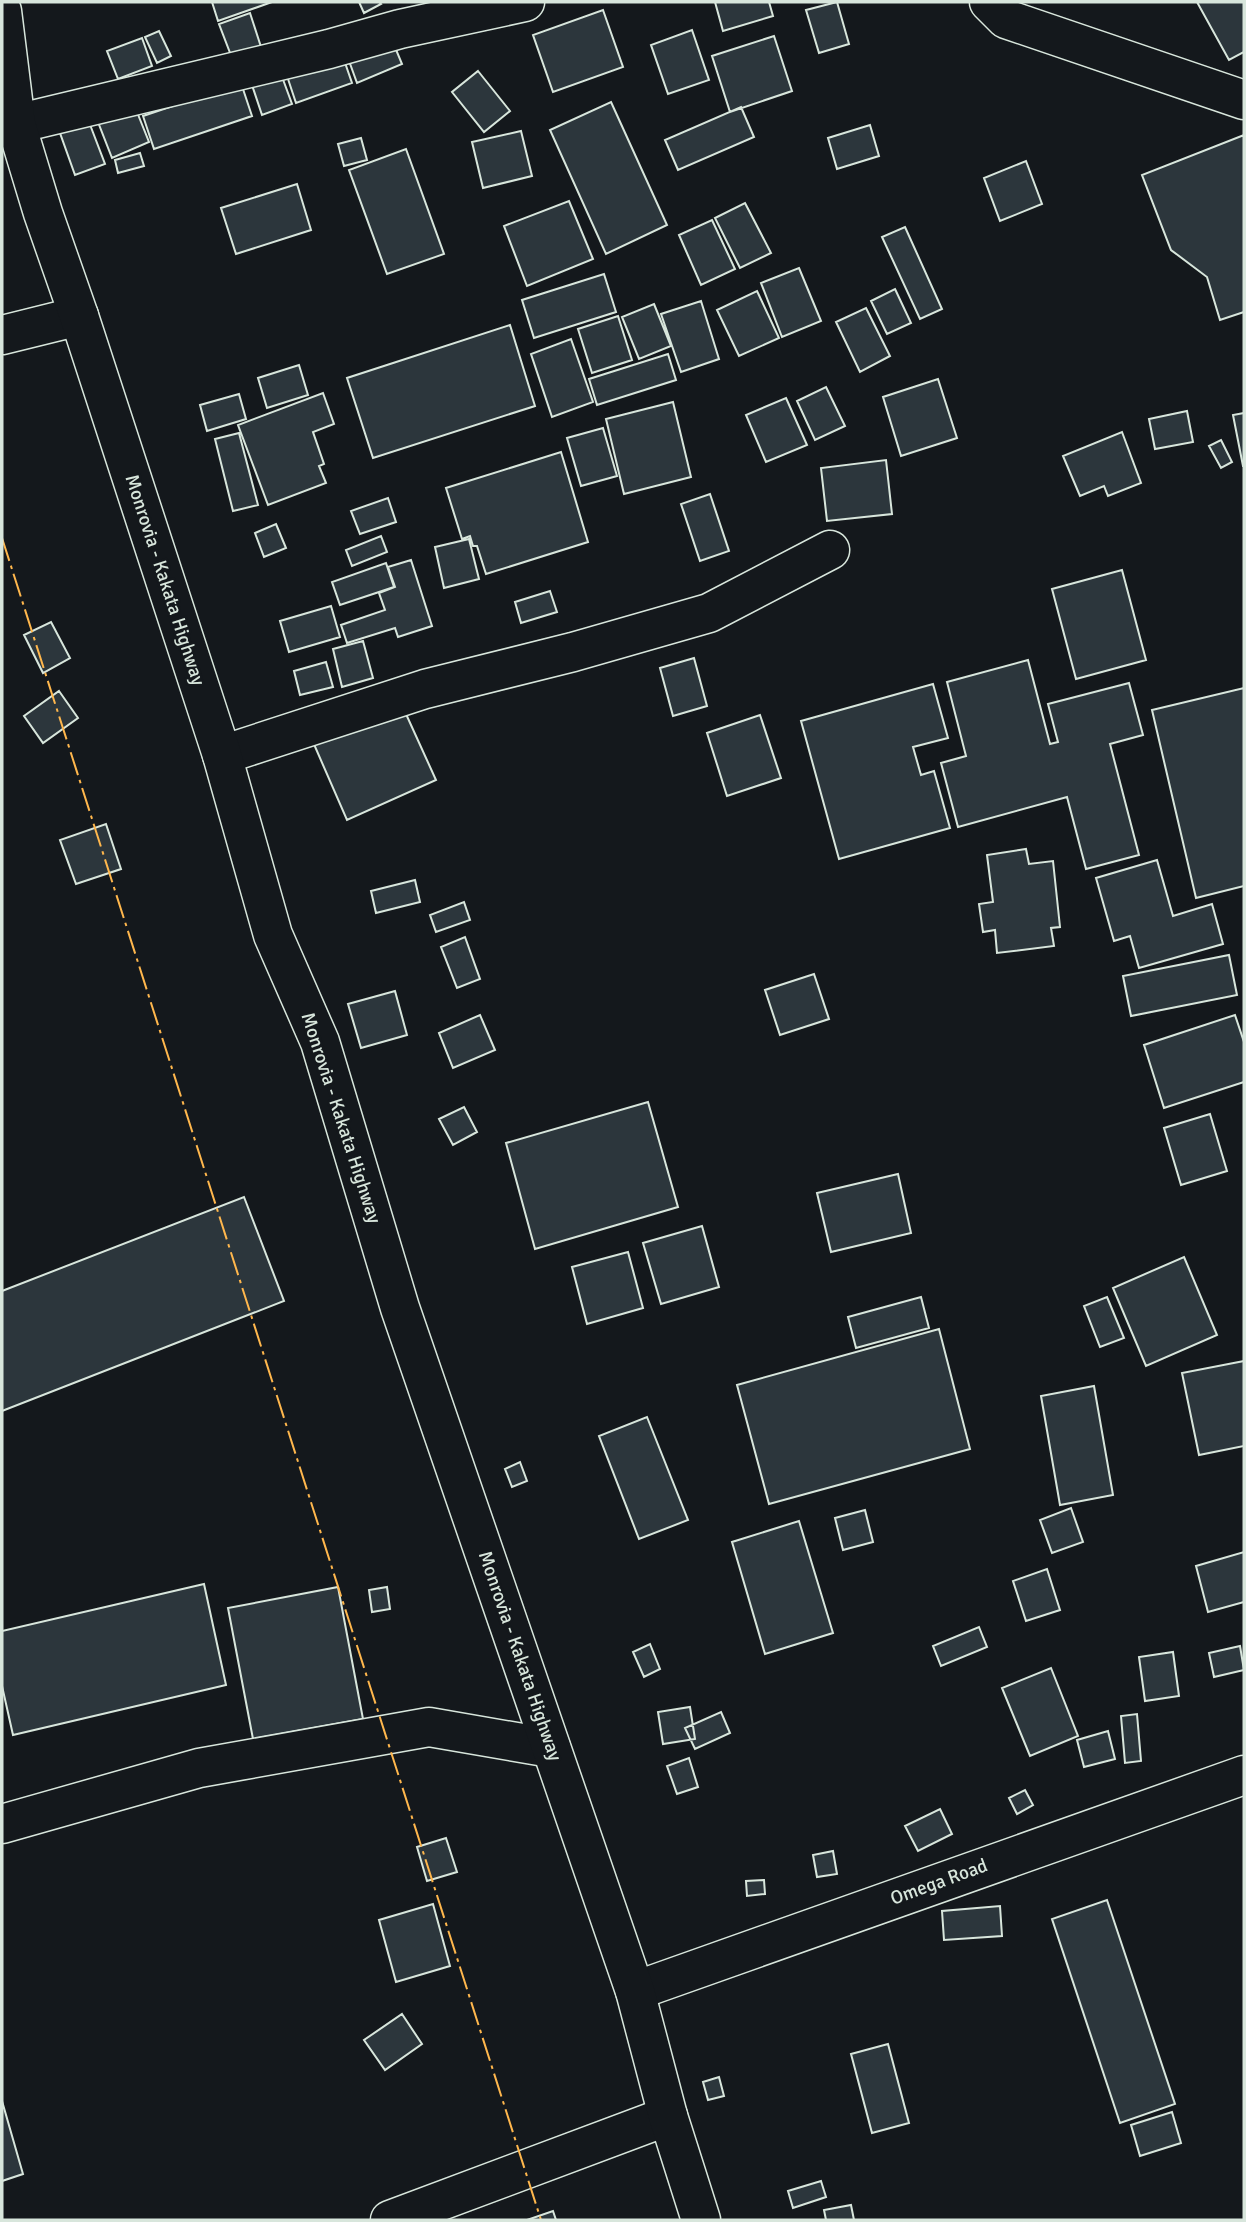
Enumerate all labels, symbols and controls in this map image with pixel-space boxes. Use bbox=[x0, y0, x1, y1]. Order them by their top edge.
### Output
street label: Monrovia - Kakata Highway bbox=[120, 472, 210, 689]
street label: Monrovia - Kakata Highway bbox=[296, 1010, 386, 1227]
street label: Monrovia - Kakata Highway bbox=[473, 1548, 567, 1764]
street label: Omega Road bbox=[887, 1853, 991, 1911]

